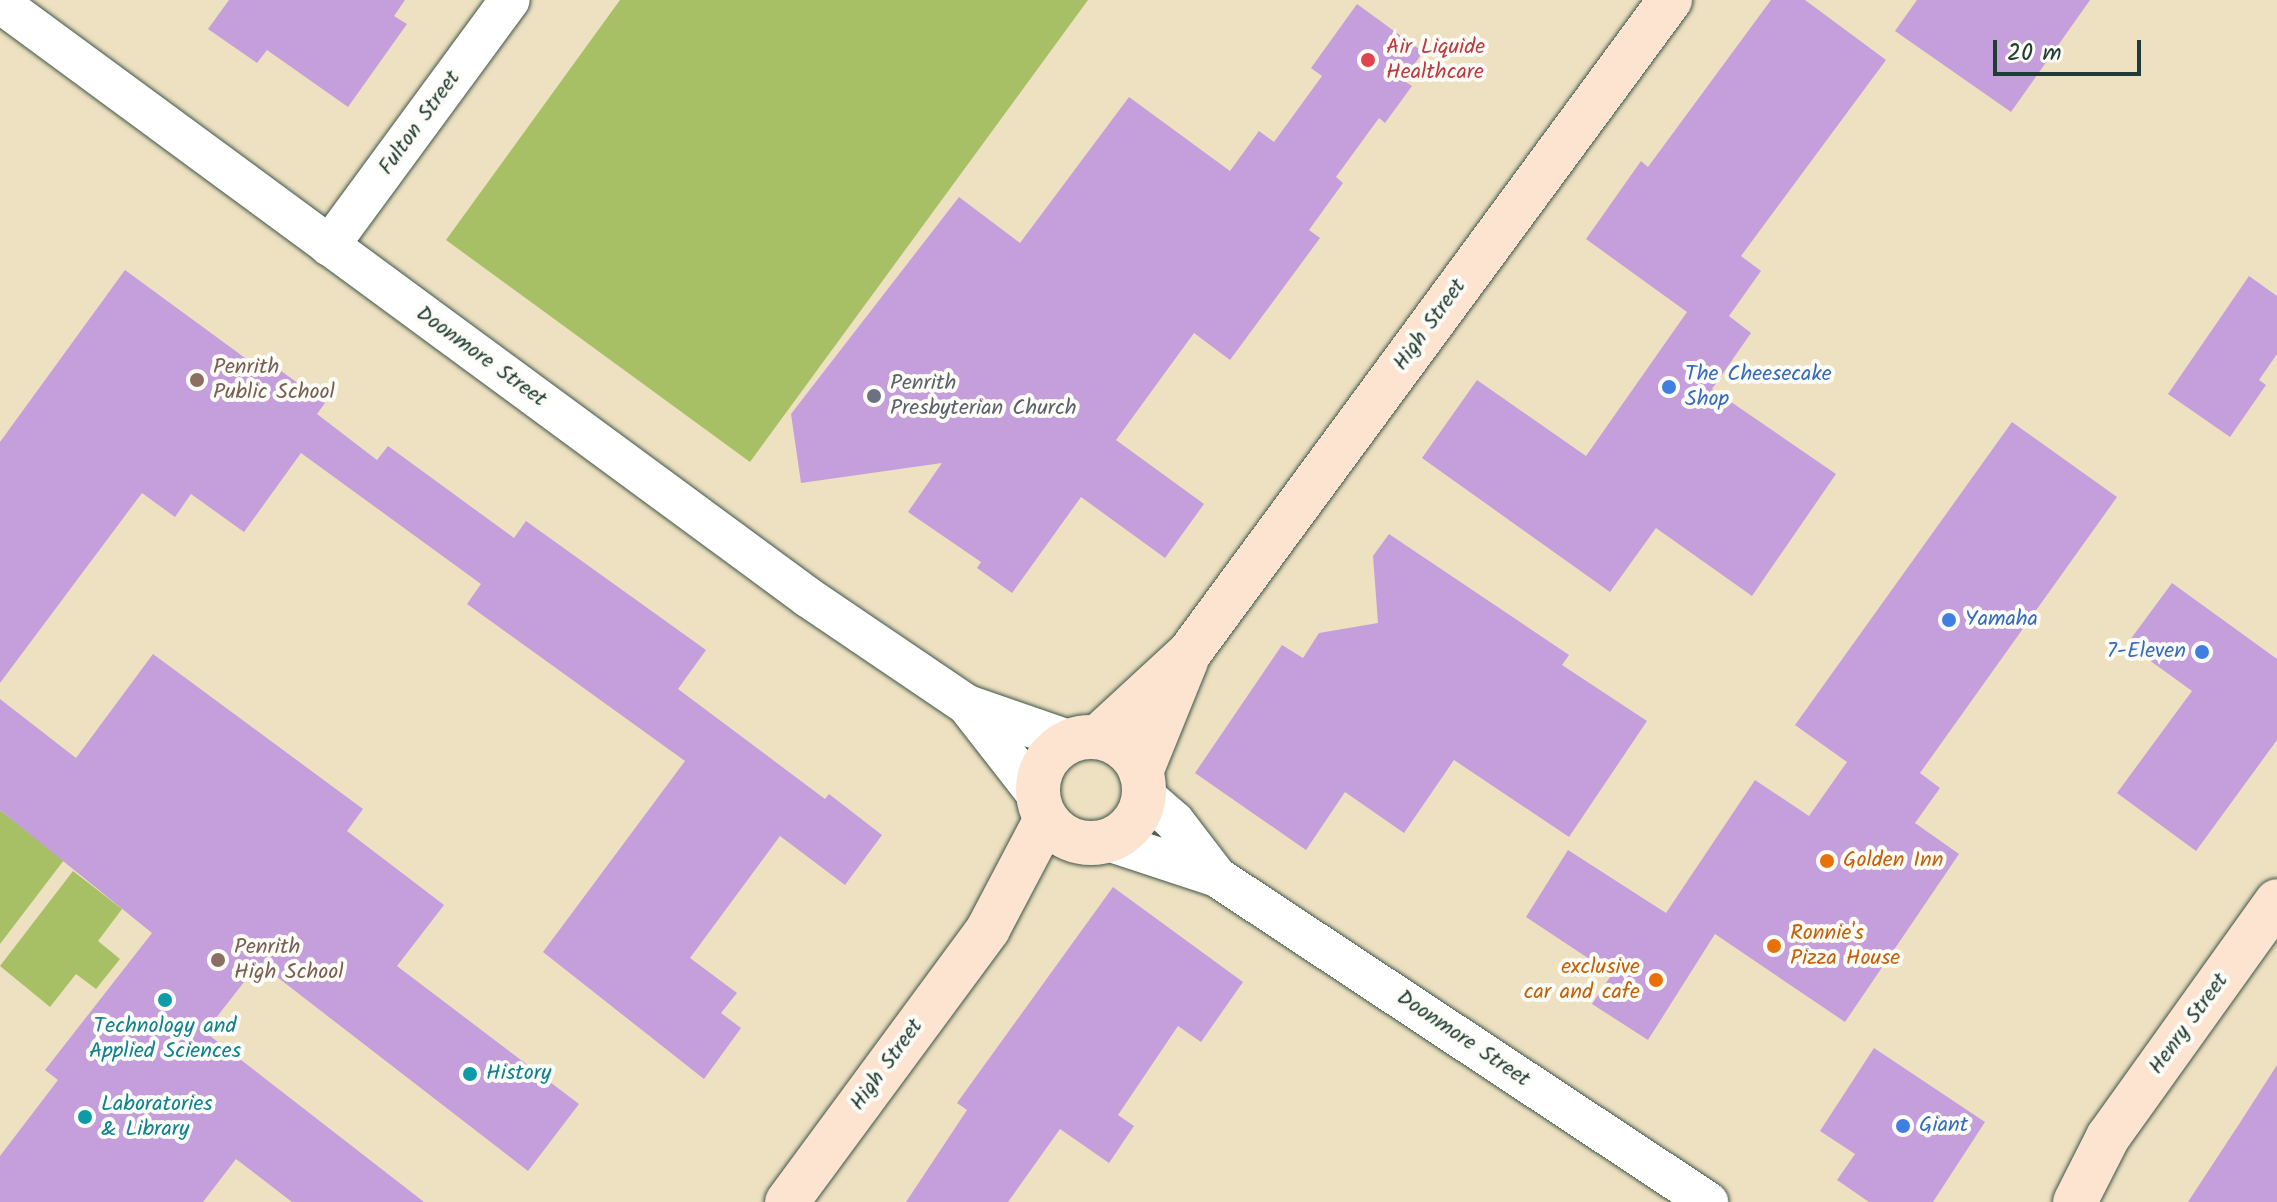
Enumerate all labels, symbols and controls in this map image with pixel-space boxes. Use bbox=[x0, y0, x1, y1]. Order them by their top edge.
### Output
scale bar bbox=[1997, 24, 2145, 74]
place label: Air Liquide Healthcare bbox=[1386, 34, 1485, 86]
text: 20 m bbox=[2007, 34, 2062, 73]
marker: Air Liquide Healthcare bbox=[1357, 49, 1379, 71]
street label: Fulton Street bbox=[373, 66, 467, 180]
street label: High Street bbox=[1388, 274, 1472, 376]
street label: Doonmore Street bbox=[410, 301, 552, 413]
place label: Penrith Public School bbox=[213, 354, 335, 406]
place label: The Cheesecake Shop bbox=[1685, 361, 1832, 412]
place label: Penrith Presbyterian Church bbox=[890, 370, 1077, 422]
marker: Penrith Public School bbox=[188, 371, 206, 389]
marker: The Cheesecake Shop bbox=[1660, 378, 1678, 396]
marker: Penrith Presbyterian Church bbox=[865, 387, 883, 405]
place label: Yamaha bbox=[1965, 607, 2038, 633]
marker: Yamaha bbox=[1940, 611, 1958, 629]
place label: 7-Eleven bbox=[2107, 639, 2186, 665]
marker: 7-Eleven bbox=[2193, 643, 2211, 661]
place label: Golden Inn bbox=[1843, 848, 1943, 874]
marker: Golden Inn bbox=[1818, 852, 1836, 870]
place label: Ronnie's Pizza House bbox=[1790, 920, 1900, 972]
place label: Penrith High School bbox=[234, 934, 344, 986]
marker: Ronnie's Pizza House bbox=[1765, 937, 1783, 955]
marker: Penrith High School bbox=[209, 951, 227, 969]
place label: exclusive car and cafe bbox=[1524, 954, 1640, 1006]
street label: Henry Street bbox=[2143, 968, 2235, 1080]
marker: exclusive car and cafe bbox=[1647, 971, 1665, 989]
street label: Doonmore Street bbox=[1391, 985, 1535, 1093]
marker: Technology and Applied Sciences bbox=[156, 991, 174, 1009]
place label: Technology and Applied Sciences bbox=[89, 1013, 241, 1064]
street label: High Street bbox=[845, 1014, 929, 1116]
place label: History bbox=[486, 1061, 551, 1087]
marker: History bbox=[461, 1065, 479, 1083]
place label: Laboratories & Library bbox=[101, 1091, 213, 1142]
marker: Laboratories & Library bbox=[76, 1108, 94, 1126]
place label: Giant bbox=[1919, 1113, 1968, 1139]
marker: Giant bbox=[1894, 1117, 1912, 1135]

